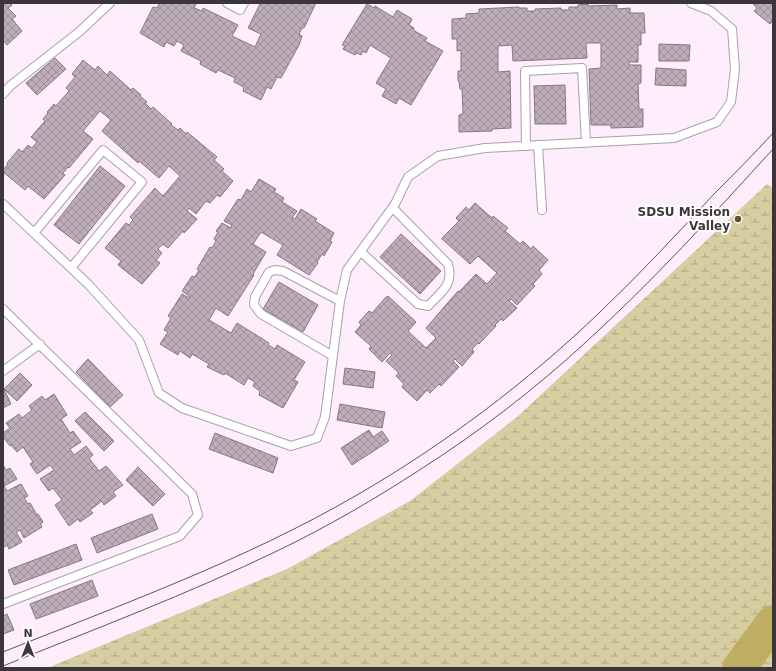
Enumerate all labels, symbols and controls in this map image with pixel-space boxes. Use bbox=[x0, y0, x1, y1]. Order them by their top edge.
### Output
place label: SDSU Mission Valley bbox=[638, 205, 730, 233]
marker: SDSU Mission Valley bbox=[733, 214, 743, 224]
north arrow bbox=[8, 623, 48, 663]
text: N bbox=[23, 627, 33, 640]

